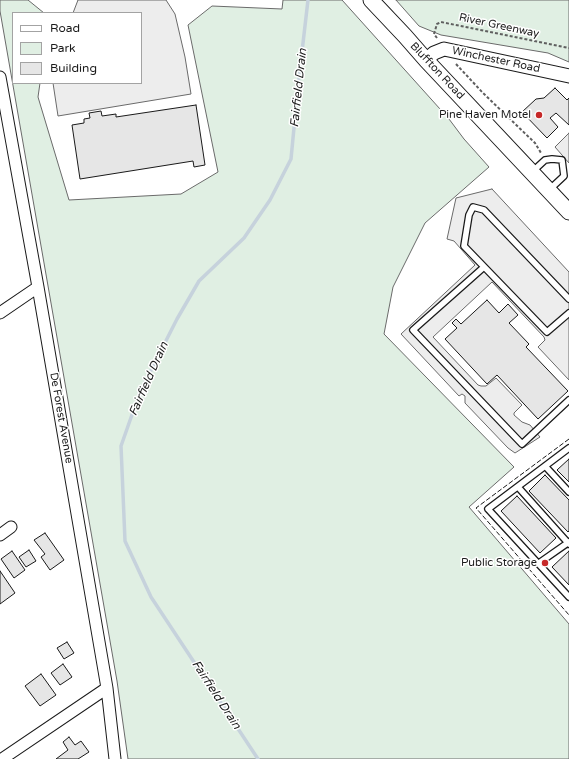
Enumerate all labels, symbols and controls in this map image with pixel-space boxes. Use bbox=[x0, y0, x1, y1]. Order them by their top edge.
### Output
street label: River Greenway bbox=[458, 11, 540, 41]
legend bbox=[12, 12, 142, 84]
text: Road bbox=[50, 21, 80, 35]
street label: Bluffton Road bbox=[407, 40, 467, 102]
text: Park bbox=[50, 41, 76, 55]
street label: Winchester Road bbox=[451, 44, 541, 76]
water label: Fairfield Drain bbox=[288, 48, 310, 128]
text: Building bbox=[50, 61, 97, 75]
place label: Pine Haven Motel bbox=[439, 108, 531, 122]
marker: Pine Haven Motel bbox=[534, 110, 544, 120]
water label: Fairfield Drain bbox=[126, 340, 172, 418]
street label: De Forest Avenue bbox=[47, 372, 75, 464]
place label: Public Storage bbox=[461, 556, 537, 570]
marker: Public Storage bbox=[540, 558, 550, 568]
water label: Fairfield Drain bbox=[188, 658, 244, 732]

